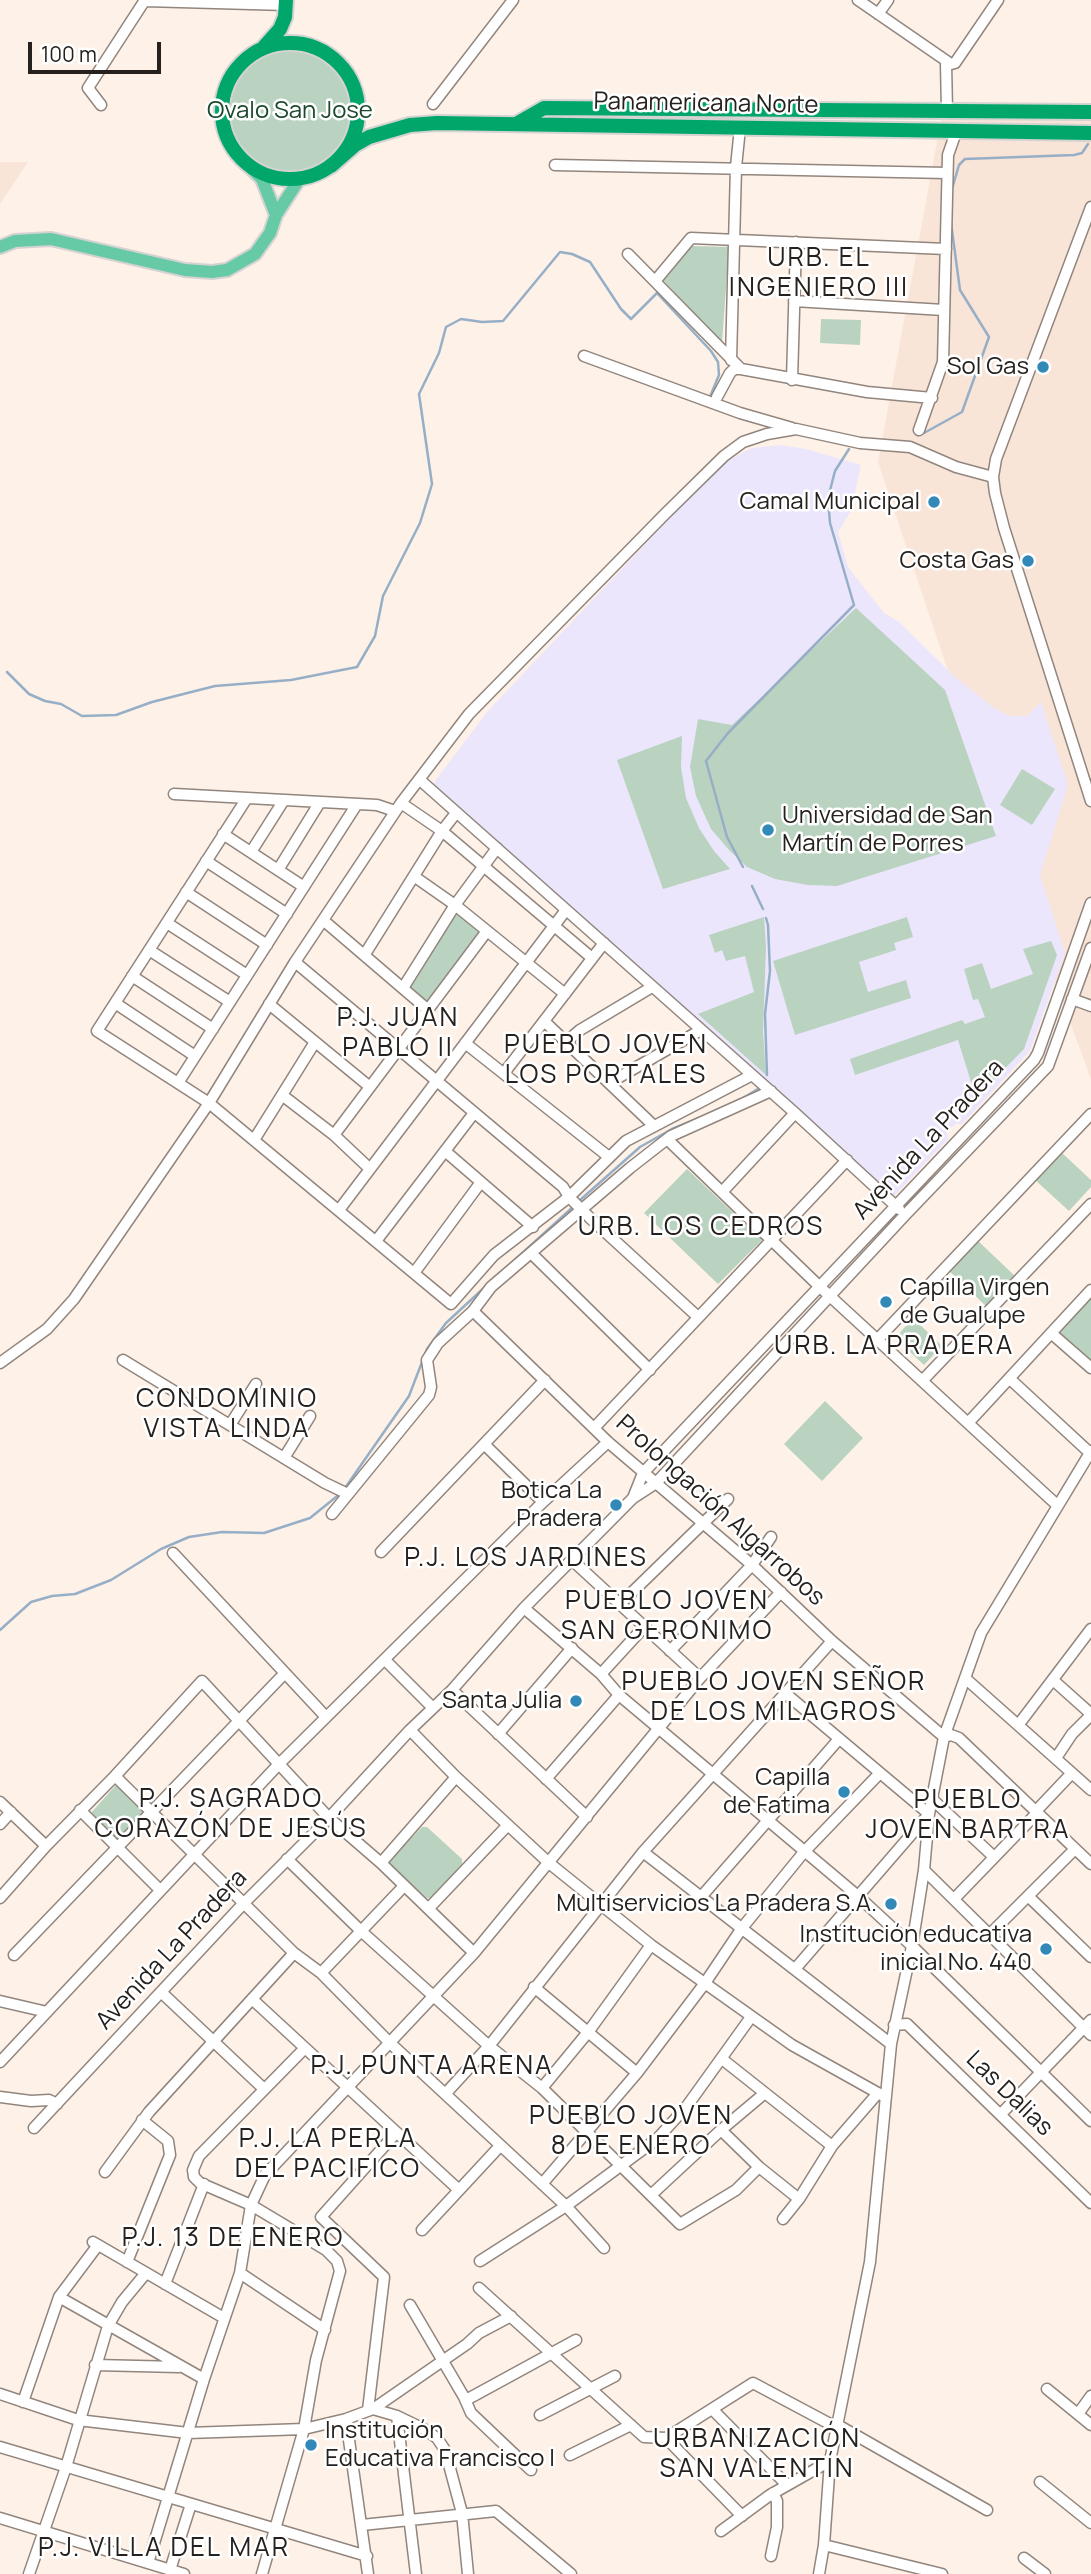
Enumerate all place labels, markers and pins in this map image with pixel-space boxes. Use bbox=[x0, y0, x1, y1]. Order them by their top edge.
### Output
place label: Sol Gas bbox=[947, 353, 1029, 381]
marker: Sol Gas bbox=[1035, 359, 1051, 375]
place label: Camal Municipal bbox=[739, 488, 920, 516]
marker: Camal Municipal bbox=[926, 494, 942, 510]
place label: Costa Gas bbox=[900, 547, 1014, 575]
marker: Costa Gas bbox=[1020, 553, 1036, 569]
place label: Universidad de San Martín de Porres bbox=[782, 802, 993, 858]
marker: Universidad de San Martín de Porres bbox=[760, 822, 776, 838]
place label: Capilla Virgen de Gualupe bbox=[900, 1274, 1050, 1330]
marker: Capilla Virgen de Gualupe bbox=[878, 1294, 894, 1310]
place label: Botica La Pradera bbox=[501, 1477, 602, 1533]
marker: Botica La Pradera bbox=[608, 1497, 624, 1513]
place label: Santa Julia bbox=[442, 1687, 562, 1715]
marker: Santa Julia bbox=[568, 1693, 584, 1709]
place label: Capilla de Fatima bbox=[723, 1764, 830, 1820]
marker: Capilla de Fatima bbox=[836, 1784, 852, 1800]
place label: Multiservicios La Pradera S.A. bbox=[556, 1890, 877, 1918]
marker: Multiservicios La Pradera S.A. bbox=[883, 1896, 899, 1912]
place label: Institución educativa inicial No. 440 bbox=[800, 1921, 1032, 1977]
marker: Institución educativa inicial No. 440 bbox=[1038, 1941, 1054, 1957]
place label: Institución Educativa Francisco I bbox=[325, 2417, 555, 2473]
marker: Institución Educativa Francisco I bbox=[303, 2437, 319, 2453]

